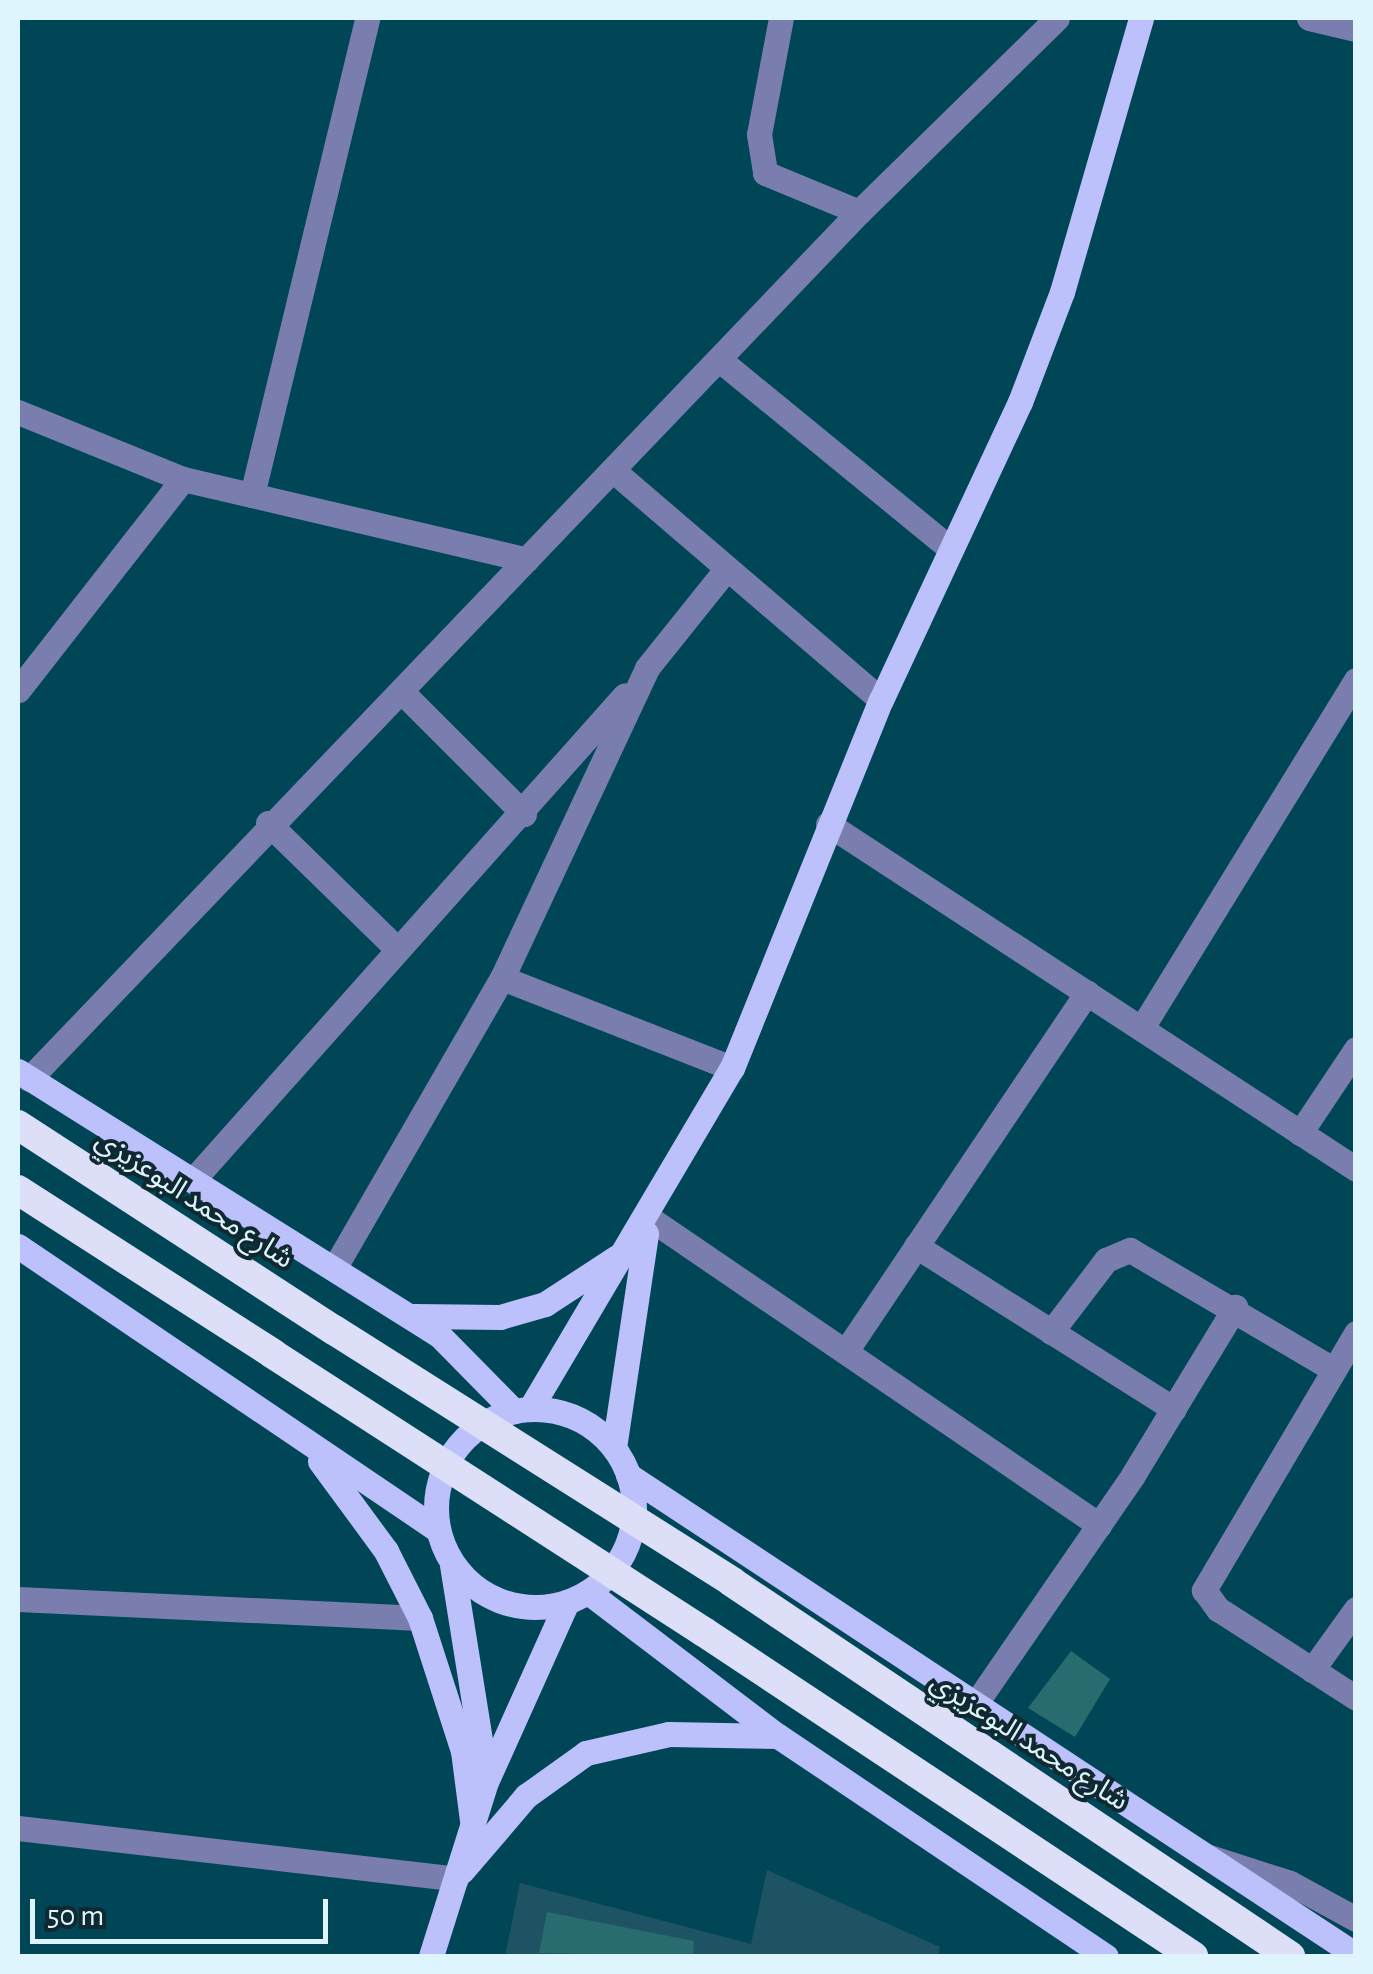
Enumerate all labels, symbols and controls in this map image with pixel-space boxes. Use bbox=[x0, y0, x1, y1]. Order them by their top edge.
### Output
street label: شارع محمد البوعزيزي bbox=[89, 1123, 299, 1277]
street label: شارع محمد البوعزيزي bbox=[924, 1665, 1134, 1819]
scale bar bbox=[35, 1879, 332, 1941]
text: 50 m bbox=[47, 1901, 104, 1931]

